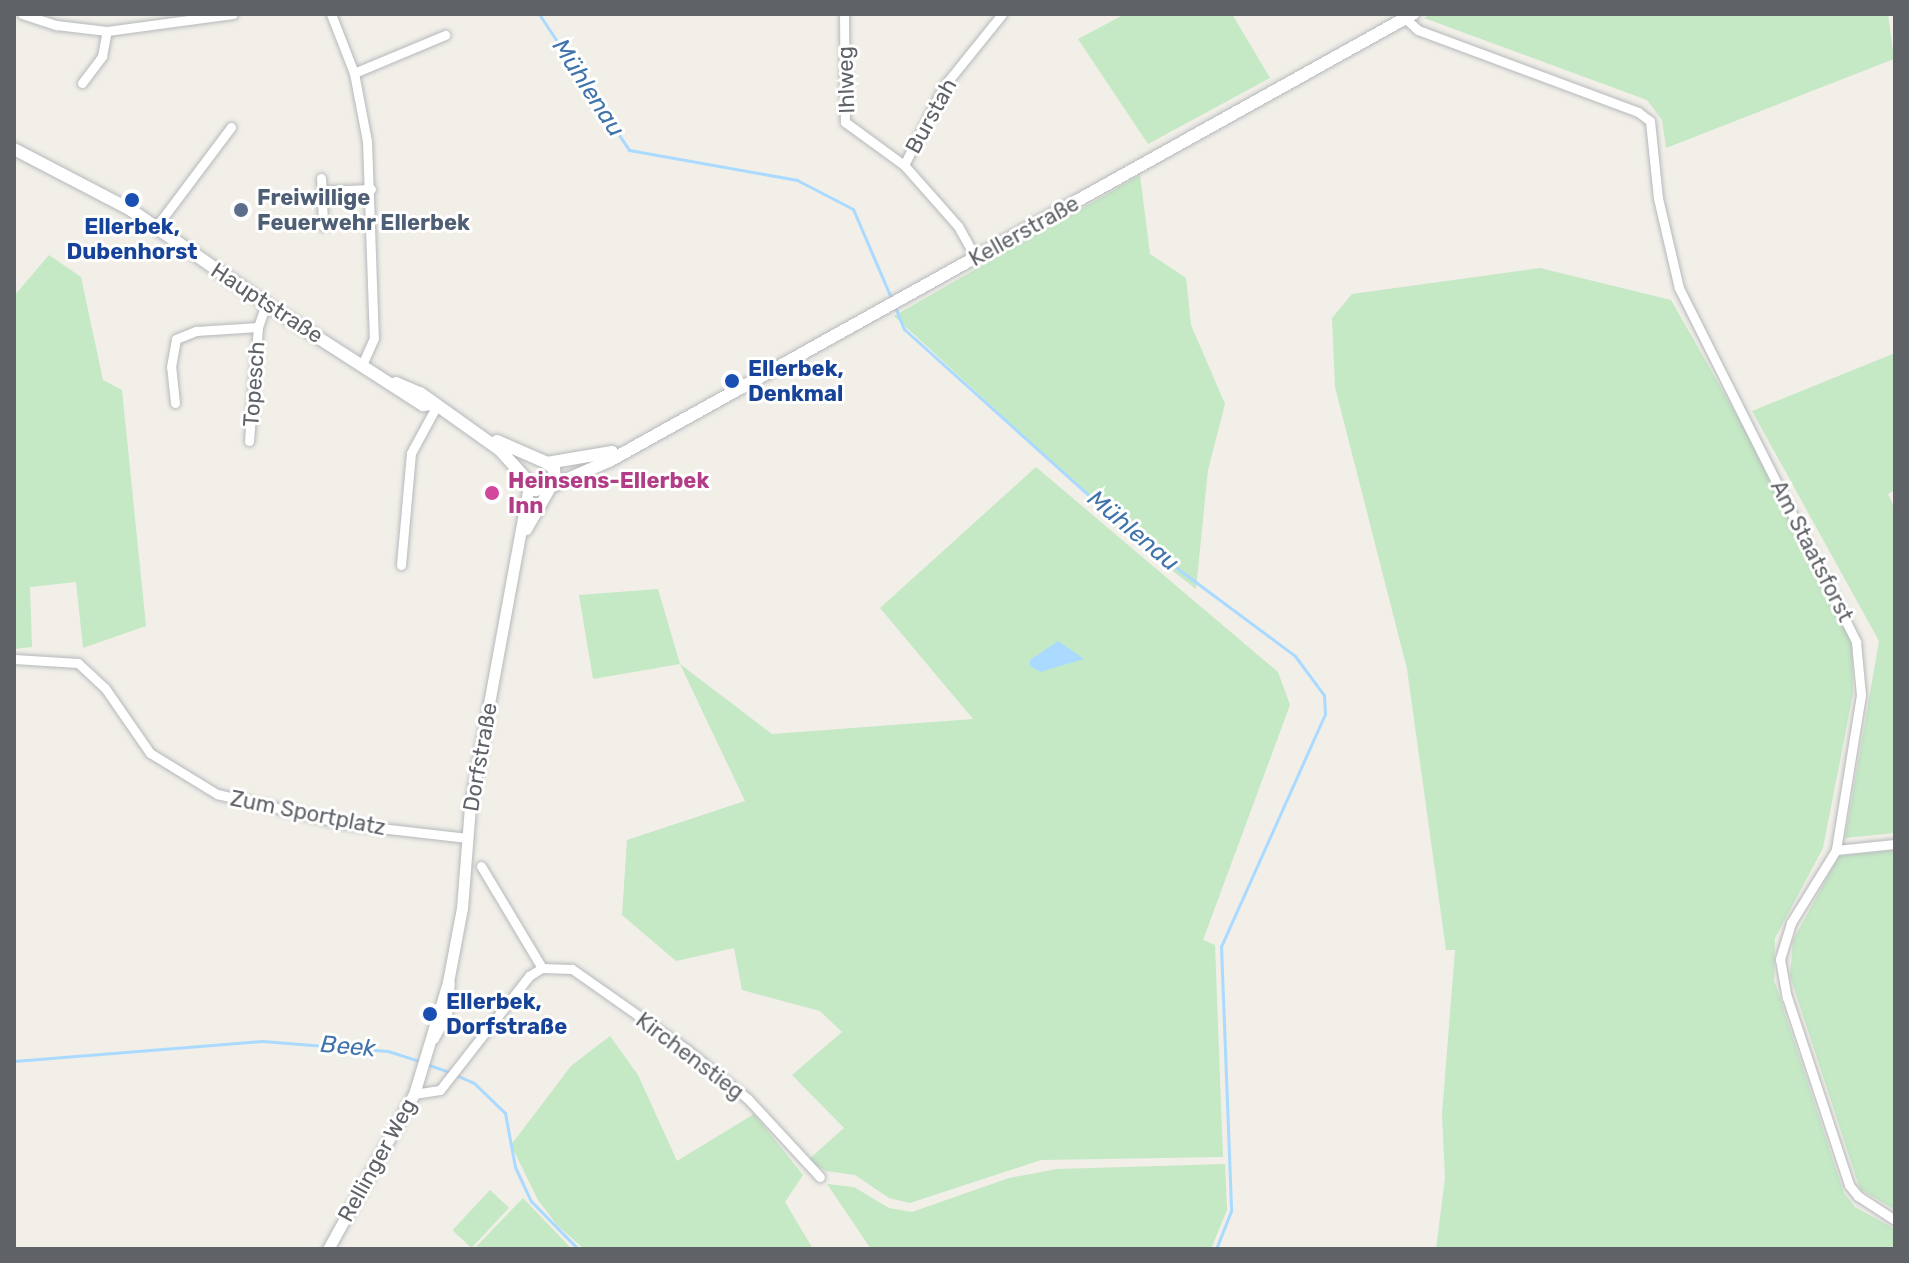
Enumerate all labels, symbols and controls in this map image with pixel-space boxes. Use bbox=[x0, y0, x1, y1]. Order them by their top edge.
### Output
water label: Mühlenau bbox=[546, 34, 630, 142]
street label: Ihlweg bbox=[832, 46, 860, 114]
street label: Burstah bbox=[900, 74, 962, 158]
place label: Freiwillige Feuerwehr Ellerbek bbox=[257, 184, 470, 236]
street label: Kellerstraße bbox=[964, 190, 1084, 272]
marker: Ellerbek, Dubenhorst bbox=[123, 191, 141, 209]
marker: Freiwillige Feuerwehr Ellerbek bbox=[232, 201, 250, 219]
place label: Ellerbek, Dubenhorst bbox=[66, 213, 198, 264]
street label: Hauptstraße bbox=[206, 257, 328, 349]
street label: Topesch bbox=[238, 340, 270, 428]
place label: Ellerbek, Denkmal bbox=[748, 355, 844, 406]
marker: Ellerbek, Denkmal bbox=[723, 372, 741, 390]
place label: Heinsens-Ellerbek Inn bbox=[508, 467, 709, 518]
street label: Am Staatsforst bbox=[1765, 476, 1859, 626]
marker: Heinsens-Ellerbek Inn bbox=[483, 484, 501, 502]
water label: Mühlenau bbox=[1081, 484, 1185, 578]
street label: Dorfstraße bbox=[457, 701, 503, 813]
street label: Zum Sportplatz bbox=[228, 785, 388, 841]
place label: Ellerbek, Dorfstraße bbox=[446, 988, 567, 1040]
marker: Ellerbek, Dorfstraße bbox=[421, 1005, 439, 1023]
street label: Kirchenstieg bbox=[631, 1007, 749, 1105]
water label: Beek bbox=[319, 1030, 377, 1064]
street label: Rellinger Weg bbox=[332, 1093, 422, 1227]

